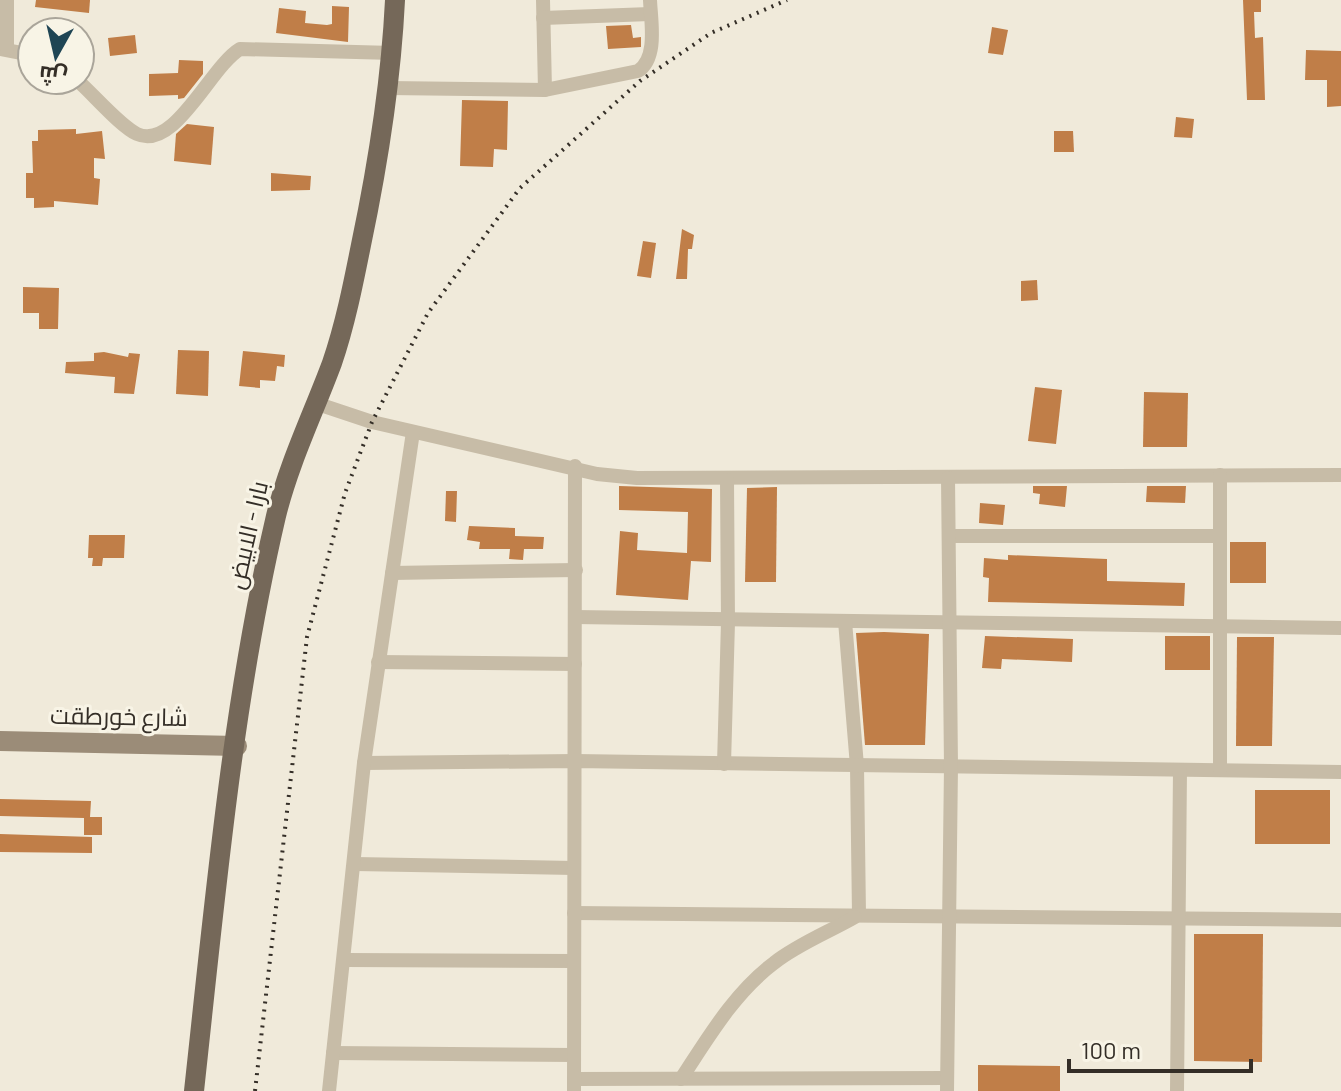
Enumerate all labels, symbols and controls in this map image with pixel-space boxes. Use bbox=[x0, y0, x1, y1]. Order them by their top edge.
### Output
north arrow bbox=[16, 16, 96, 96]
text: ش bbox=[37, 60, 69, 92]
street label: بارا - الابيض bbox=[220, 478, 274, 592]
street label: شارع خورطقت bbox=[50, 700, 188, 734]
scale bar bbox=[1069, 1023, 1251, 1073]
text: 100 m bbox=[1081, 1035, 1141, 1064]

